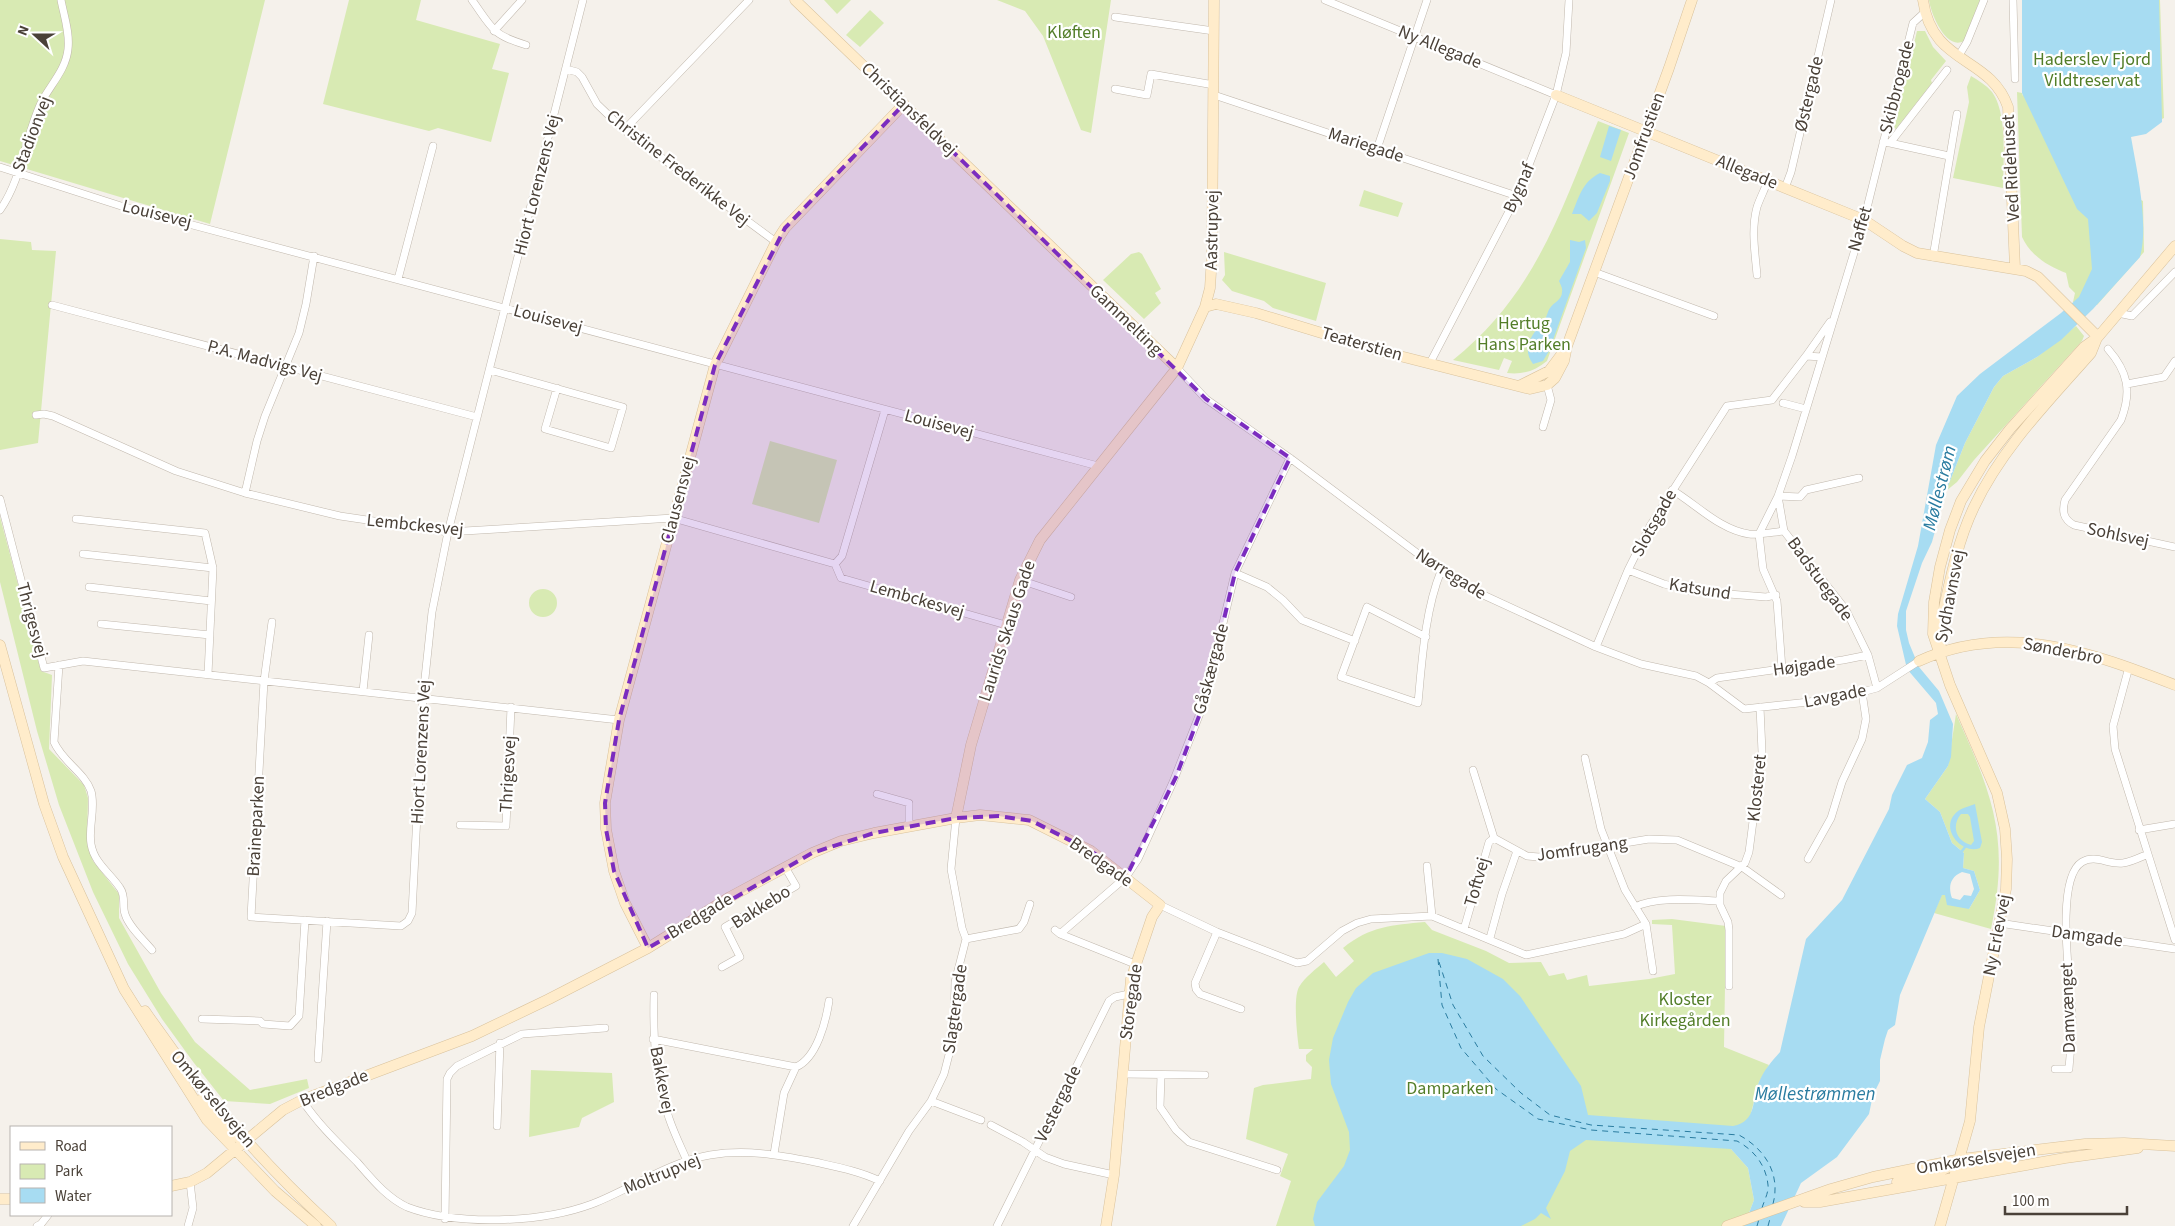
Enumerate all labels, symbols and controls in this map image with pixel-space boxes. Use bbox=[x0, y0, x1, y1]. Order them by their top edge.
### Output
north arrow bbox=[10, 10, 60, 60]
street label: Ny Allegade bbox=[1394, 19, 1486, 75]
park label: Kløften bbox=[1047, 20, 1101, 45]
text: N bbox=[13, 23, 35, 39]
street label: Skibbrogade bbox=[1873, 38, 1921, 136]
park label: Haderslev Fjord Vildtreservat bbox=[2033, 47, 2151, 93]
street label: Østergade bbox=[1788, 54, 1830, 134]
street label: Christiansfeldvej bbox=[855, 57, 963, 161]
street label: Jomfrustien bbox=[1617, 89, 1671, 183]
street label: Stadionvej bbox=[6, 92, 58, 176]
street label: Christine Frederikke Vej bbox=[601, 104, 755, 232]
street label: Hiort Lorenzens Vej bbox=[507, 112, 567, 258]
street label: Ved Ridehuset bbox=[1996, 114, 2026, 222]
street label: Mariegade bbox=[1325, 121, 1407, 169]
street label: Allegade bbox=[1712, 148, 1782, 196]
street label: Bygnaf bbox=[1497, 158, 1541, 217]
street label: Aastrupvej bbox=[1199, 190, 1225, 270]
street label: Louisevej bbox=[120, 193, 194, 235]
street label: Naffet bbox=[1842, 204, 1878, 254]
street label: Gammelting bbox=[1084, 279, 1168, 361]
street label: Louisevej bbox=[511, 298, 585, 340]
park label: Hertug Hans Parken bbox=[1477, 311, 1571, 357]
street label: Teaterstien bbox=[1318, 320, 1406, 368]
street label: P.A. Madvigs Vej bbox=[205, 334, 325, 388]
street label: Louisevej bbox=[902, 403, 976, 445]
water label: Møllestrøm bbox=[1916, 443, 1964, 533]
street label: Clausensvej bbox=[654, 454, 702, 546]
street label: Slotsgade bbox=[1625, 485, 1683, 561]
street label: Lembckesvej bbox=[365, 507, 465, 543]
street label: Sohlsvej bbox=[2085, 516, 2151, 554]
street label: Badstuegade bbox=[1781, 532, 1859, 626]
street label: Nørregade bbox=[1411, 542, 1491, 606]
street label: Sydhavnsvej bbox=[1929, 547, 1971, 645]
street label: Laurids Skaus Gade bbox=[972, 557, 1042, 705]
street label: Katsund bbox=[1667, 572, 1733, 606]
street label: Lembckesvej bbox=[867, 574, 967, 624]
street label: Thrigesvej bbox=[10, 580, 54, 660]
street label: Gåskærgade bbox=[1187, 621, 1235, 717]
street label: Sønderbro bbox=[2021, 631, 2105, 671]
street label: Højgade bbox=[1771, 649, 1837, 683]
street label: Lavgade bbox=[1802, 678, 1868, 714]
street label: Hiort Lorenzens Vej bbox=[405, 679, 437, 825]
street label: Thrigesvej bbox=[493, 735, 523, 813]
street label: Klosteret bbox=[1741, 753, 1773, 823]
street label: Braineparken bbox=[241, 775, 271, 877]
street label: Jomfrugang bbox=[1535, 830, 1629, 868]
street label: Bredgade bbox=[1064, 831, 1138, 893]
street label: Toftvej bbox=[1458, 854, 1496, 910]
street label: Bakkebo bbox=[726, 879, 796, 935]
street label: Bredgade bbox=[663, 887, 738, 945]
street label: Ny Erlevvej bbox=[1977, 892, 2017, 978]
street label: Damgade bbox=[2050, 919, 2124, 953]
street label: Storegade bbox=[1113, 962, 1149, 1042]
street label: Damvænget bbox=[2054, 962, 2082, 1054]
street label: Slagtergade bbox=[936, 963, 974, 1055]
park label: Kloster Kirkegården bbox=[1639, 987, 1731, 1033]
street label: Bakkevej bbox=[643, 1044, 681, 1116]
street label: Omkørselsvejen bbox=[165, 1045, 261, 1153]
street label: Vestergade bbox=[1029, 1061, 1087, 1147]
street label: Bredgade bbox=[296, 1063, 372, 1113]
park label: Damparken bbox=[1406, 1076, 1494, 1101]
water label: Møllestrømmen bbox=[1754, 1081, 1876, 1108]
legend bbox=[10, 1126, 172, 1216]
text: Road bbox=[55, 1136, 87, 1157]
street label: Omkørselsvejen bbox=[1915, 1137, 2037, 1181]
street label: Moltrupvej bbox=[620, 1147, 704, 1201]
text: Park bbox=[55, 1161, 84, 1182]
scale bar bbox=[2005, 1184, 2128, 1216]
text: Water bbox=[55, 1186, 92, 1207]
text: 100 m bbox=[2012, 1191, 2050, 1212]

